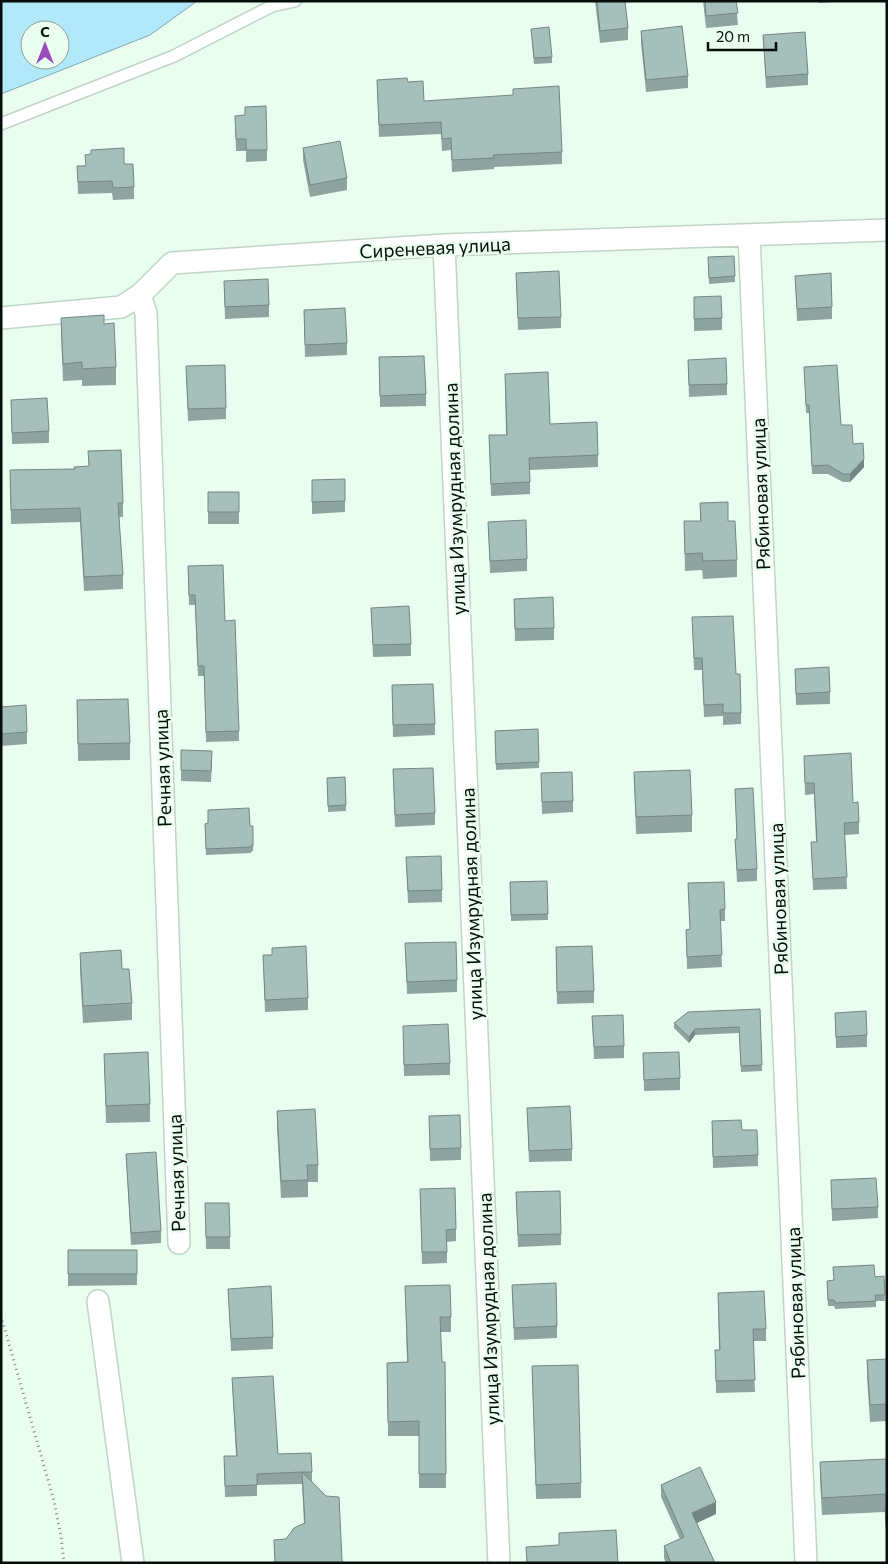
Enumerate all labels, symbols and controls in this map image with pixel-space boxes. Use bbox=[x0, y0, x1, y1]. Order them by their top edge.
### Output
north arrow bbox=[20, 20, 70, 70]
scale bar bbox=[708, 20, 776, 52]
text: С bbox=[40, 23, 50, 40]
text: 20 m bbox=[716, 27, 750, 45]
street label: Сиреневая улица bbox=[359, 232, 511, 262]
street label: улица Изумрудная долина bbox=[438, 382, 470, 616]
street label: Рябиновая улица bbox=[746, 418, 774, 570]
street label: Речная улица bbox=[148, 709, 176, 827]
street label: улица Изумрудная долина bbox=[455, 787, 487, 1021]
street label: Рябиновая улица bbox=[764, 823, 792, 975]
street label: Речная улица bbox=[162, 1114, 190, 1232]
street label: улица Изумрудная долина bbox=[472, 1192, 504, 1426]
street label: Рябиновая улица bbox=[781, 1227, 809, 1379]

